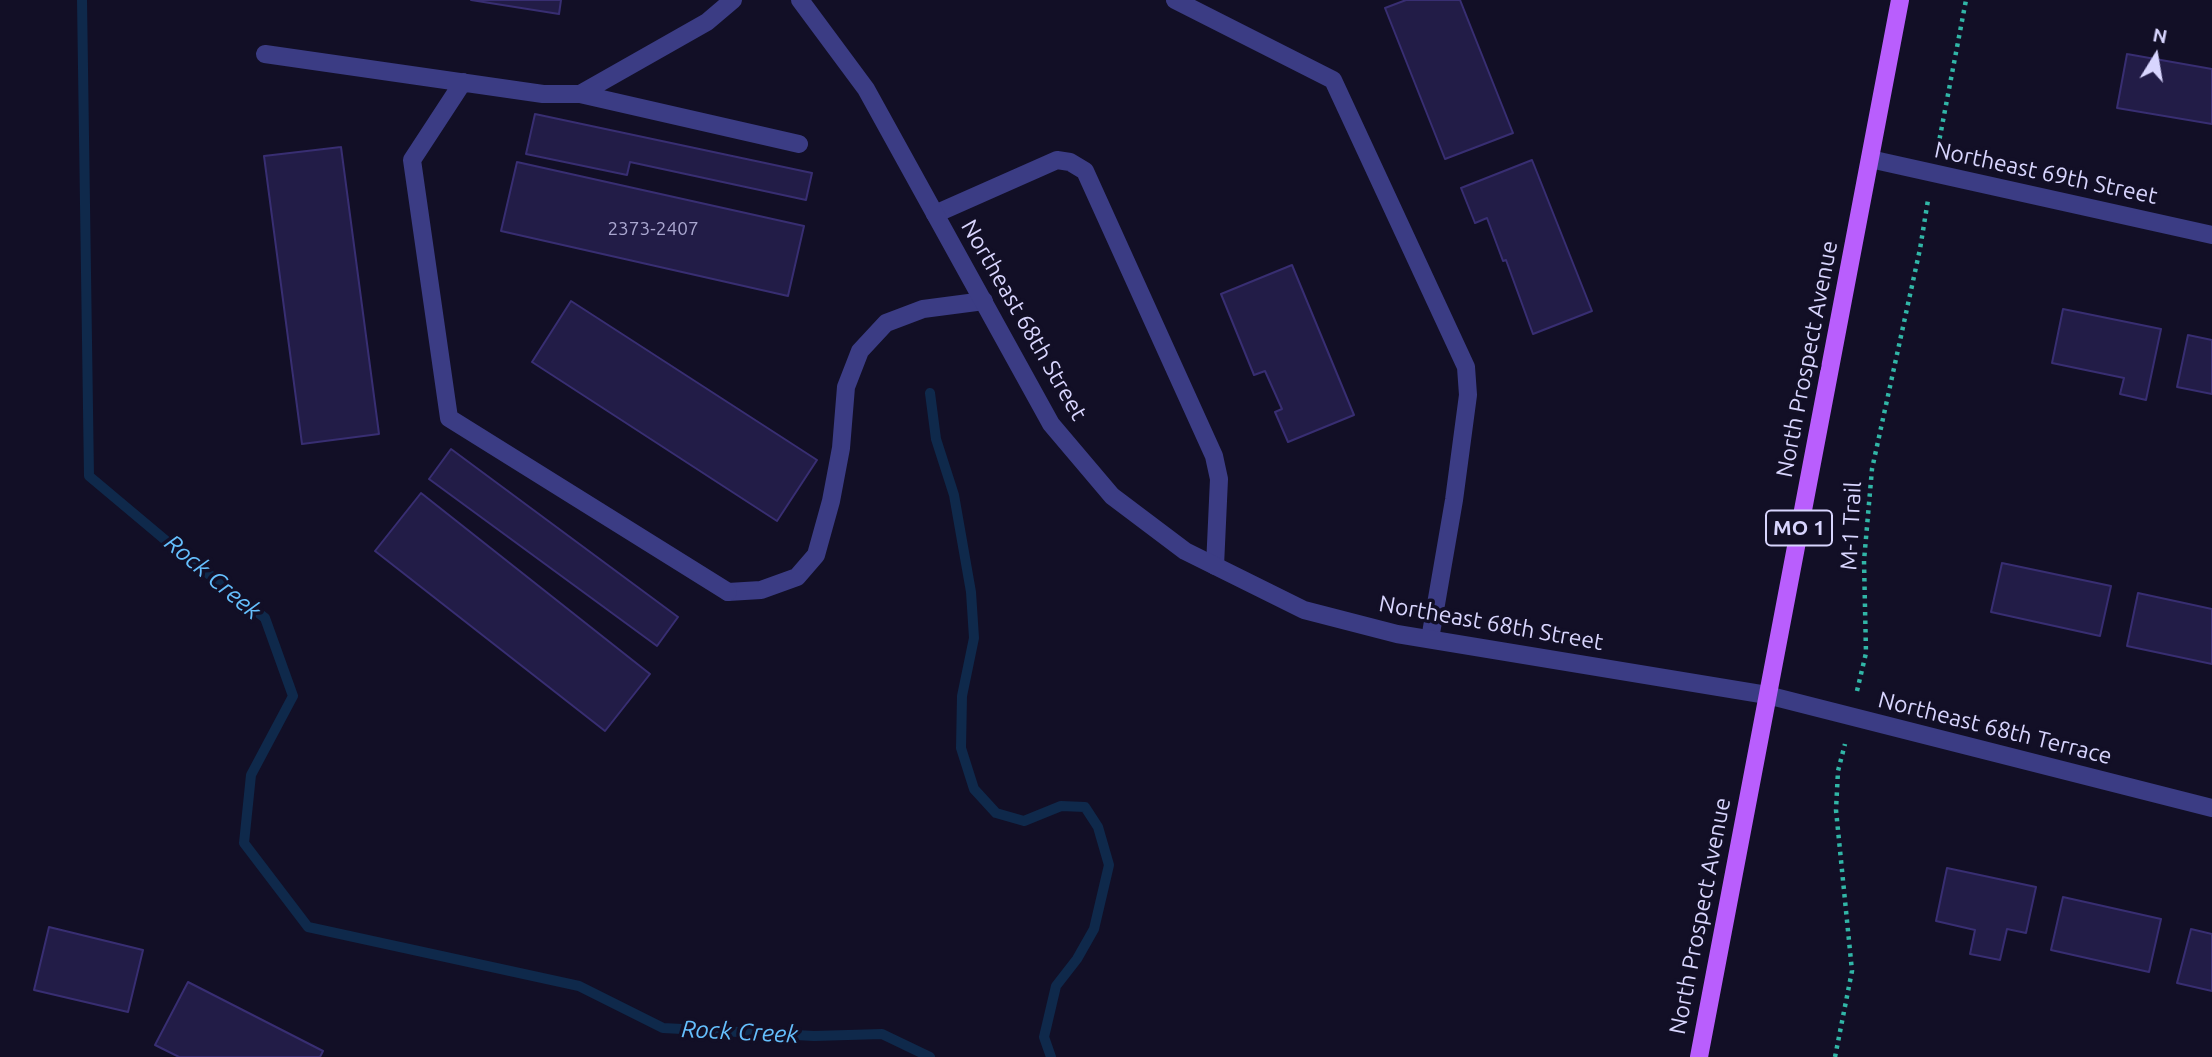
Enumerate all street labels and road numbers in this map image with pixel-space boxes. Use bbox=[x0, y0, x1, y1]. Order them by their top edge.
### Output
street label: Northeast 69th Street bbox=[1932, 136, 2160, 210]
street label: Northeast 68th Street bbox=[955, 215, 1093, 425]
street label: North Prospect Avenue bbox=[1771, 238, 1843, 480]
street label: M-1 Trail bbox=[1835, 481, 1867, 571]
road number: MO 1 bbox=[1766, 510, 1832, 546]
street label: Northeast 68th Street bbox=[1377, 590, 1605, 656]
street label: Northeast 68th Terrace bbox=[1875, 686, 2115, 770]
street label: North Prospect Avenue bbox=[1664, 795, 1736, 1037]

